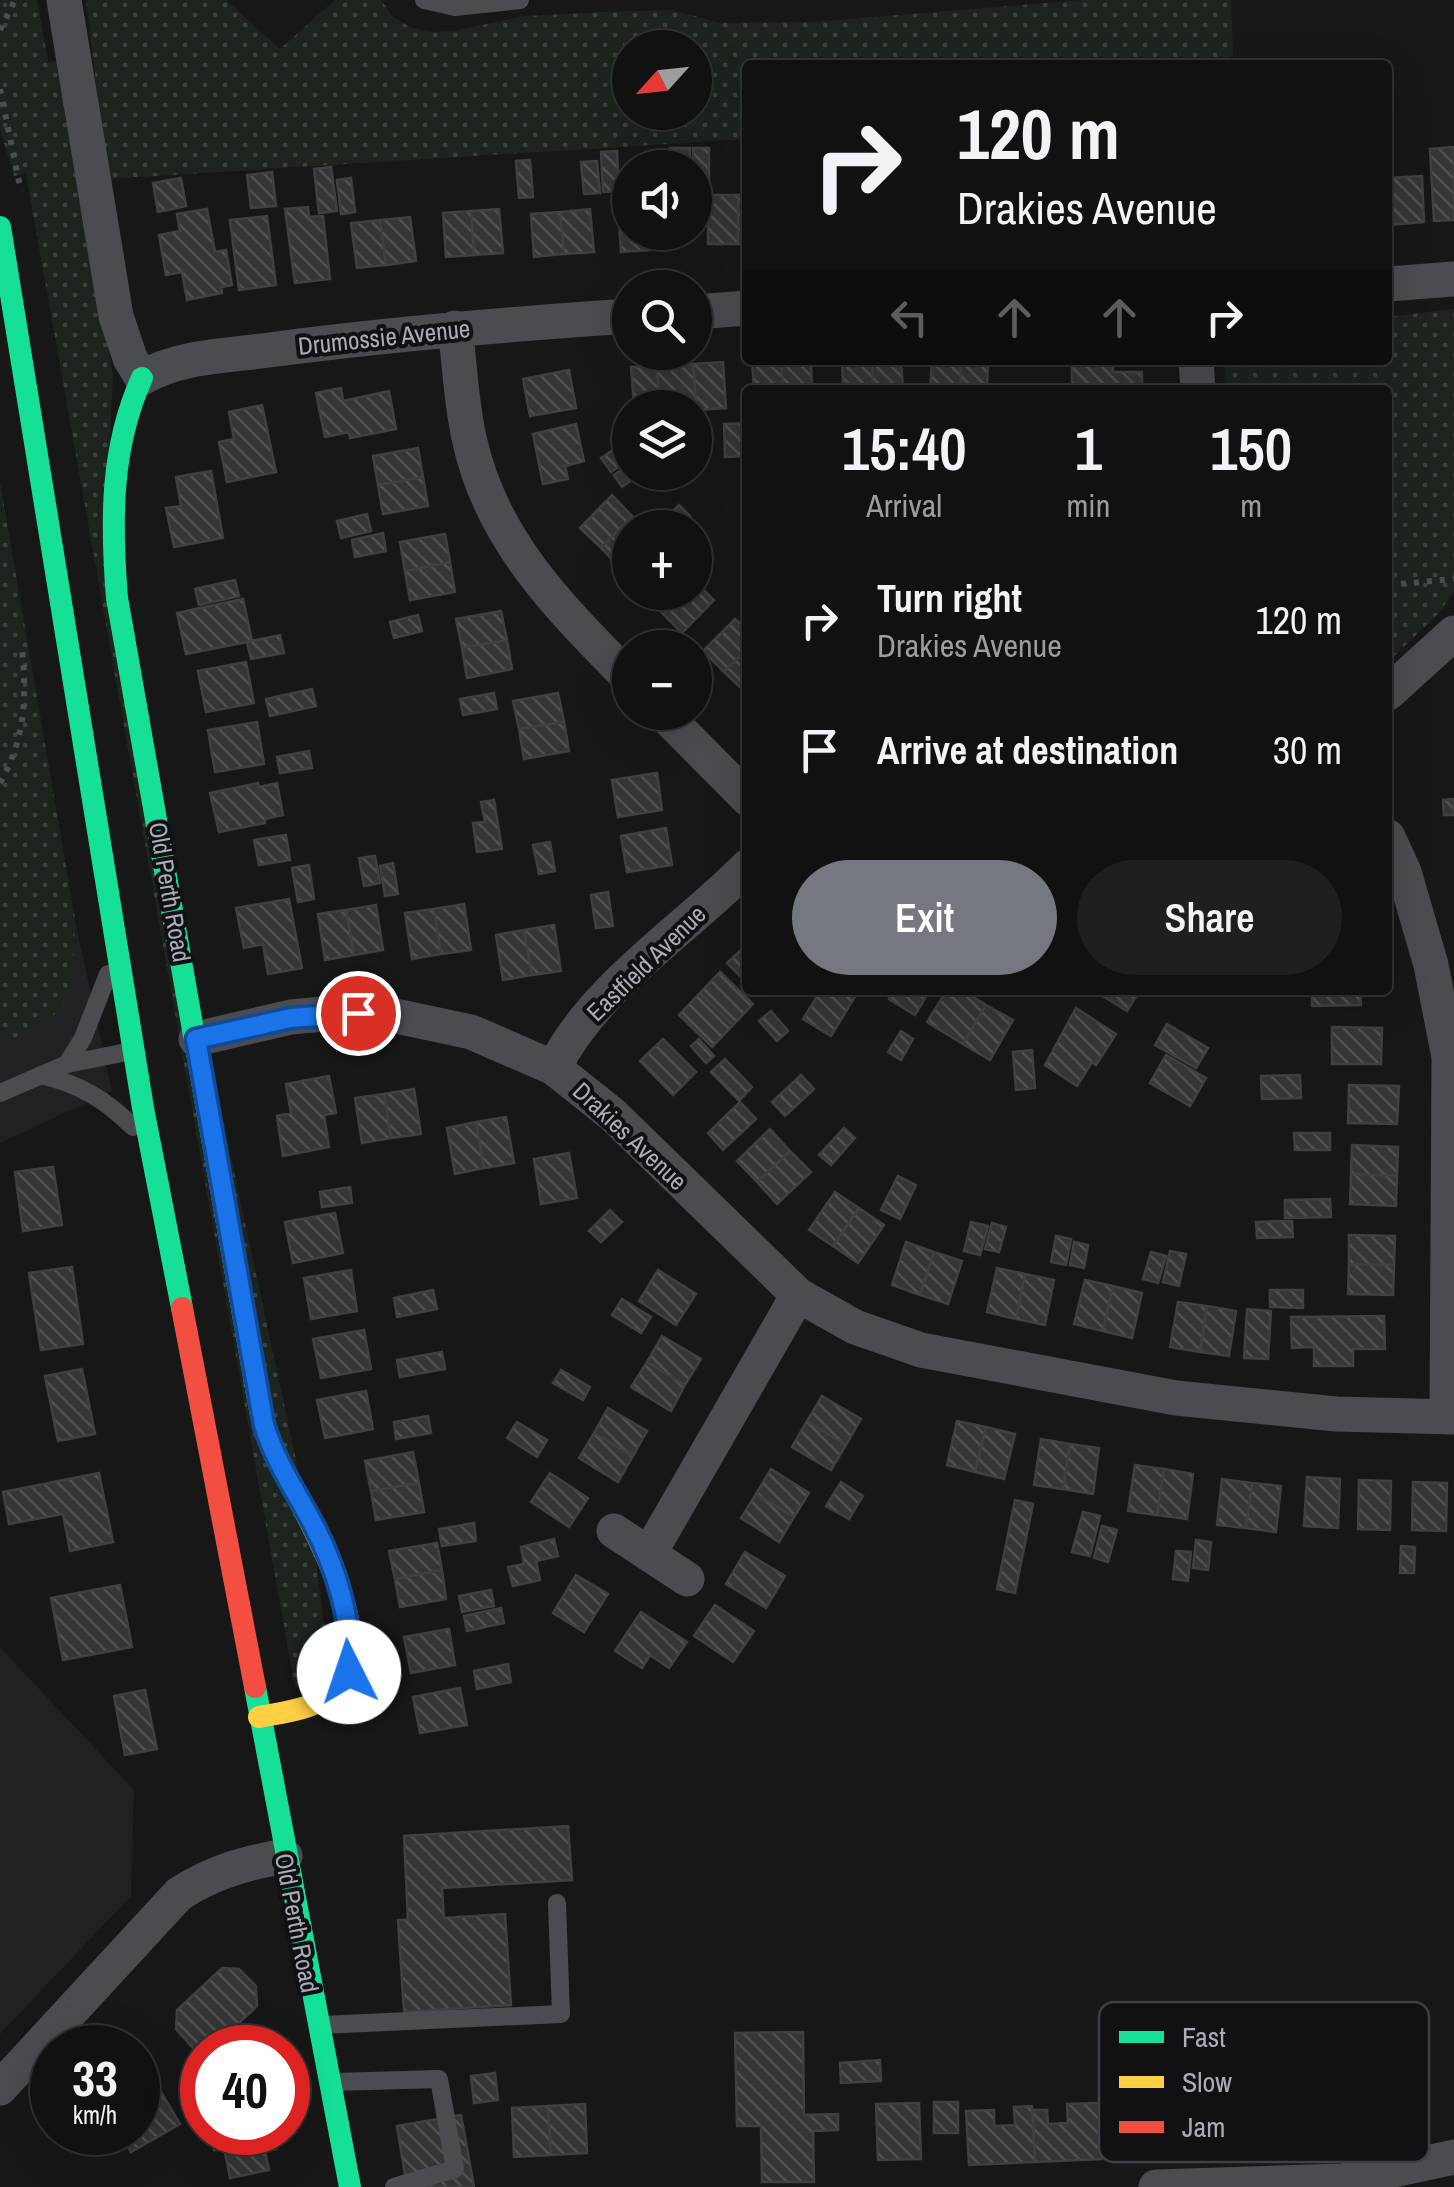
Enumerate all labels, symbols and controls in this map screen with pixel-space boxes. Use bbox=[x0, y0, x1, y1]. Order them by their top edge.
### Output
north arrow bbox=[612, 30, 712, 130]
map controls bbox=[612, 30, 712, 730]
text: 120 m bbox=[957, 87, 1120, 181]
icon: right bbox=[792, 100, 922, 230]
button: sound bbox=[612, 150, 712, 250]
text: Drakies Avenue bbox=[957, 177, 1217, 238]
button: search bbox=[612, 270, 712, 370]
icon: left bbox=[882, 290, 937, 345]
icon: ahead bbox=[987, 290, 1042, 345]
icon: ahead bbox=[1092, 290, 1147, 345]
icon: right bbox=[1197, 290, 1252, 345]
street label: Drumossie Avenue bbox=[296, 311, 472, 363]
button: layers bbox=[612, 390, 712, 490]
text: 15:40 bbox=[842, 408, 967, 489]
text: 1 bbox=[1075, 408, 1102, 489]
text: 150 bbox=[1210, 408, 1292, 489]
text: Arrival bbox=[866, 484, 942, 527]
text: min bbox=[1067, 484, 1110, 527]
text: m bbox=[1240, 484, 1262, 527]
button: + bbox=[612, 510, 712, 610]
text: Turn right bbox=[877, 573, 1022, 624]
icon: right bbox=[792, 593, 847, 648]
text: 120 m bbox=[1255, 595, 1342, 646]
text: Drakies Avenue bbox=[877, 624, 1062, 667]
button: − bbox=[612, 630, 712, 730]
icon: arrive bbox=[792, 723, 847, 778]
text: Arrive at destination bbox=[877, 725, 1178, 776]
text: 30 m bbox=[1273, 725, 1342, 776]
street label: Old Perth Road bbox=[141, 819, 199, 965]
button: Exit bbox=[792, 860, 1057, 975]
button: Share bbox=[1077, 860, 1342, 975]
street label: Eastfield Avenue bbox=[579, 897, 713, 1029]
pin bbox=[316, 971, 401, 1056]
icon: arrive bbox=[331, 986, 386, 1041]
street label: Drakies Avenue bbox=[566, 1074, 694, 1198]
position arrow bbox=[297, 1620, 401, 1724]
street label: Old Perth Road bbox=[267, 1850, 327, 1996]
legend bbox=[1099, 2002, 1429, 2162]
text: Fast bbox=[1182, 2018, 1226, 2056]
speed limit sign: 40 bbox=[180, 2025, 310, 2155]
text: 33 bbox=[72, 2044, 118, 2112]
text: Slow bbox=[1182, 2063, 1232, 2101]
text: km/h bbox=[73, 2098, 117, 2132]
text: Jam bbox=[1182, 2108, 1225, 2146]

